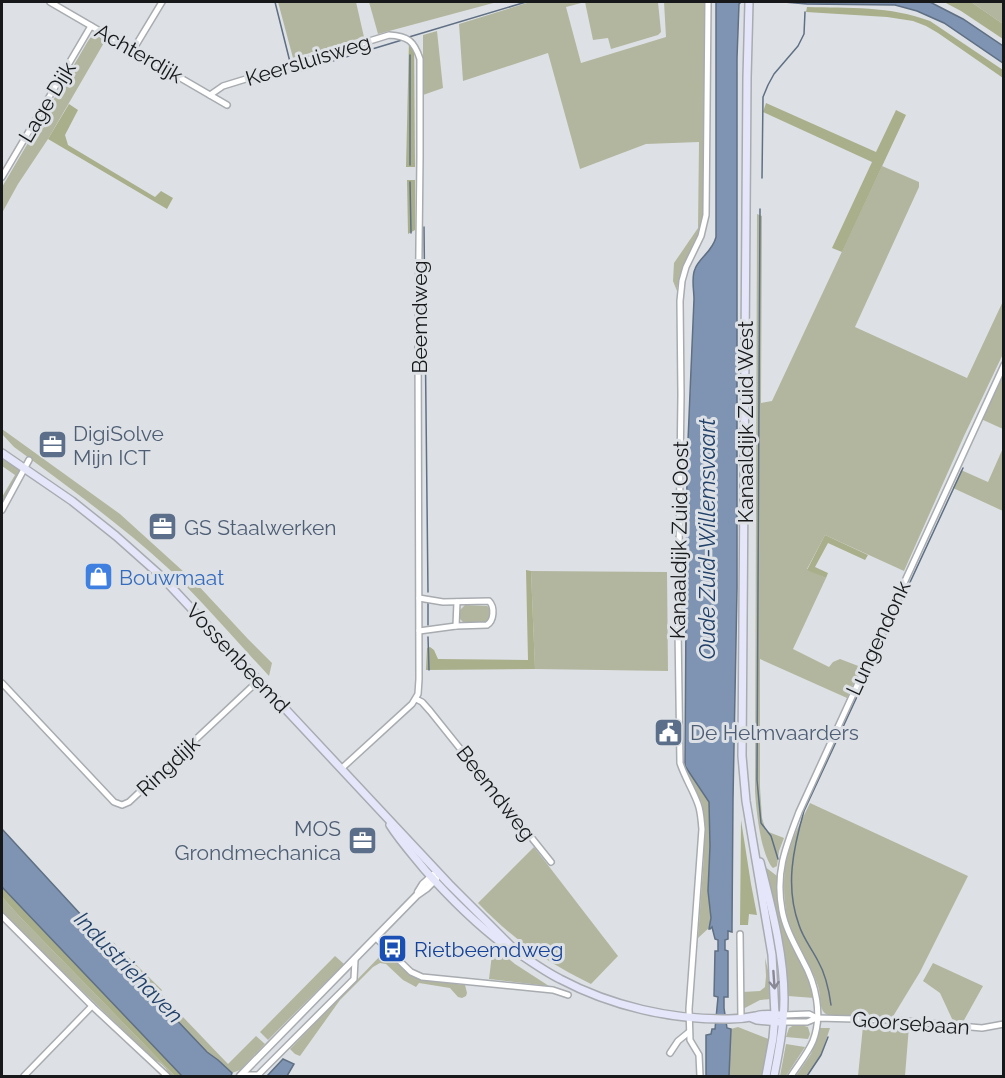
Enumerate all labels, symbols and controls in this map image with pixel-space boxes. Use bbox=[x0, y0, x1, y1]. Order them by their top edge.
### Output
street label: Achterdijk bbox=[91, 18, 187, 88]
street label: Keersluisweg bbox=[242, 29, 374, 91]
street label: Lage Dijk bbox=[13, 57, 81, 147]
street label: Beemdweg bbox=[407, 261, 432, 374]
street label: Kanaaldijk Zuid West bbox=[733, 321, 758, 523]
water label: Oude Zuid-Willemsvaart bbox=[694, 418, 720, 660]
place label: DigiSolve Mijn ICT bbox=[73, 421, 164, 470]
office icon: DigiSolve Mijn ICT bbox=[36, 429, 68, 461]
street label: Kanaaldijk Zuid Oost bbox=[665, 441, 693, 639]
office icon: GS Staalwerken bbox=[147, 511, 179, 543]
place label: GS Staalwerken bbox=[184, 515, 337, 540]
shop icon: Bouwmaat bbox=[82, 561, 114, 593]
place label: Bouwmaat bbox=[119, 565, 224, 590]
street label: Lungendonk bbox=[841, 577, 915, 699]
street label: Vossenbeemd bbox=[181, 598, 295, 718]
public building icon: De Helmvaarders bbox=[653, 716, 685, 748]
place label: De Helmvaarders bbox=[690, 720, 859, 745]
street label: Ringdijk bbox=[131, 731, 205, 801]
street label: Beemdweg bbox=[451, 741, 541, 845]
place label: MOS Grondmechanica bbox=[174, 816, 341, 865]
office icon: MOS Grondmechanica bbox=[346, 824, 378, 856]
water label: Industriehaven bbox=[69, 906, 189, 1028]
bus stop icon: Rietbeemdweg bbox=[377, 933, 409, 965]
place label: Rietbeemdweg bbox=[414, 937, 563, 962]
one-way arrow bbox=[769, 969, 780, 989]
street label: Goorsebaan bbox=[851, 1006, 971, 1040]

